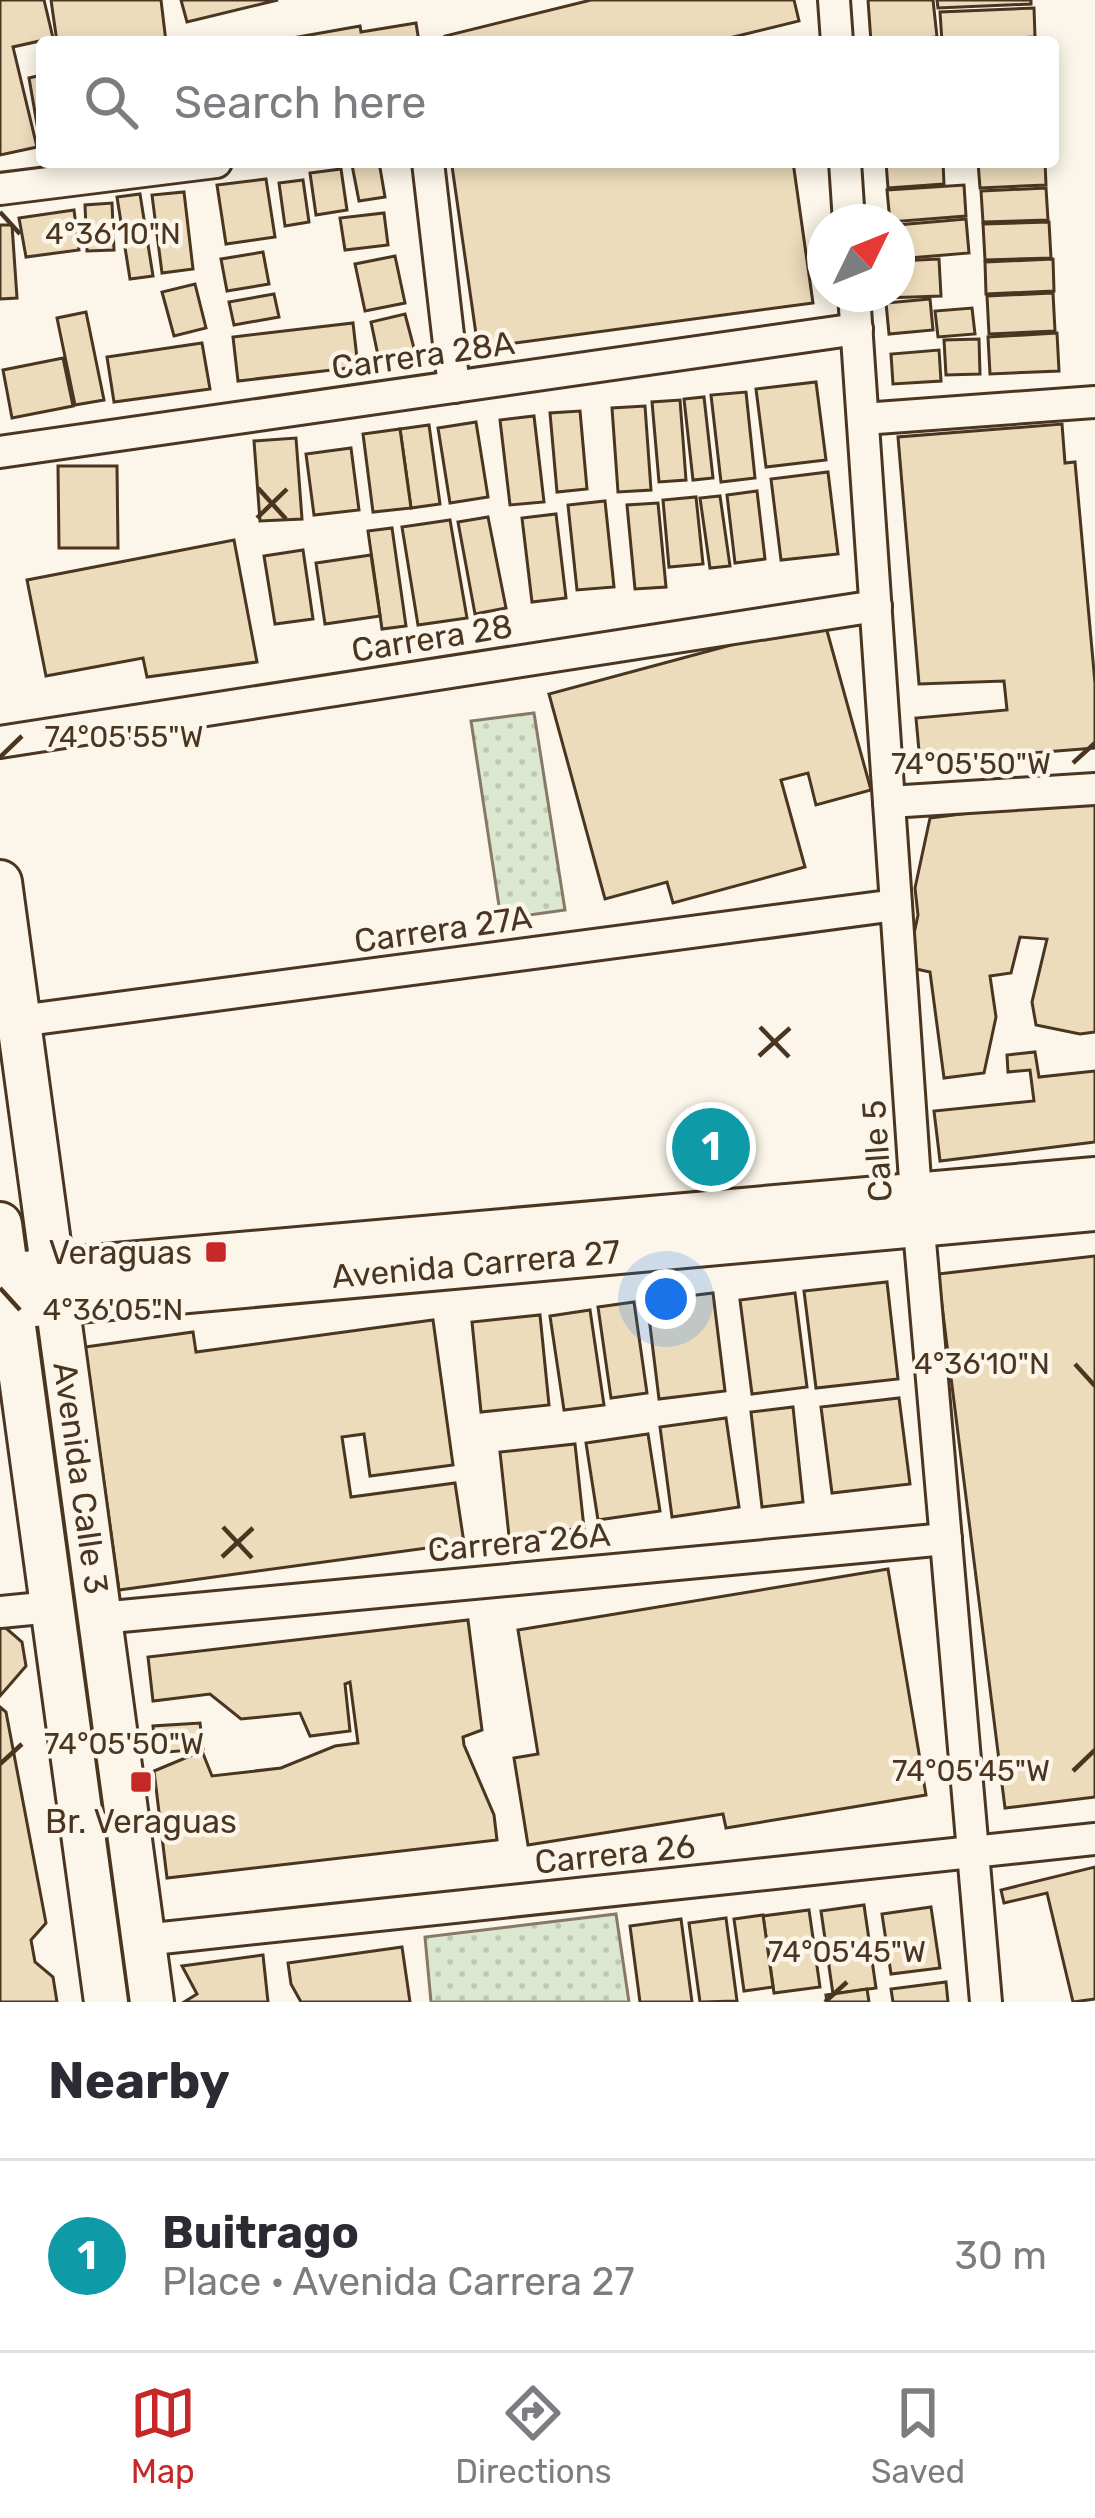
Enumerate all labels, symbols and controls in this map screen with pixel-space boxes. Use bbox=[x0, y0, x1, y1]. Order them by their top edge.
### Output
search box bbox=[36, 36, 1059, 168]
icon: search bbox=[78, 69, 144, 135]
text: Search here bbox=[174, 76, 426, 129]
north arrow bbox=[807, 204, 915, 312]
text: 4°36'10"N bbox=[45, 216, 181, 252]
street label: Carrera 28A bbox=[329, 323, 517, 387]
street label: Carrera 28 bbox=[349, 606, 515, 670]
text: 74°05'55"W bbox=[45, 719, 203, 755]
text: 74°05'50"W bbox=[891, 746, 1051, 782]
street label: Carrera 27A bbox=[352, 897, 534, 961]
street label: Calle 5 bbox=[854, 1099, 900, 1203]
pin: 1 bbox=[672, 1102, 750, 1192]
street label: Avenida Carrera 27 bbox=[330, 1232, 622, 1296]
place label: Veraguas bbox=[49, 1233, 192, 1272]
marker: Veraguas bbox=[203, 1239, 229, 1265]
your location bbox=[636, 1269, 696, 1329]
text: 4°36'05"N bbox=[43, 1292, 183, 1328]
text: 4°36'10"N bbox=[914, 1346, 1050, 1382]
street label: Avenida Calle 3 bbox=[45, 1360, 117, 1596]
street label: Carrera 26A bbox=[426, 1515, 612, 1569]
text: 74°05'50"W bbox=[44, 1726, 204, 1762]
text: 74°05'45"W bbox=[892, 1753, 1050, 1789]
marker: Br. Veraguas bbox=[128, 1769, 154, 1795]
place label: Br. Veraguas bbox=[45, 1802, 237, 1841]
street label: Carrera 26 bbox=[533, 1826, 697, 1882]
text: 74°05'45"W bbox=[768, 1934, 926, 1970]
text: Nearby bbox=[48, 2050, 230, 2111]
text: Buitrago bbox=[162, 2206, 359, 2259]
text: 1 bbox=[77, 2233, 97, 2279]
text: 30 m bbox=[955, 2233, 1047, 2279]
text: Place · Avenida Carrera 27 bbox=[162, 2259, 634, 2305]
tab: Map bbox=[130, 2380, 196, 2491]
tab: Directions bbox=[455, 2380, 612, 2491]
tab: Saved bbox=[871, 2380, 965, 2491]

